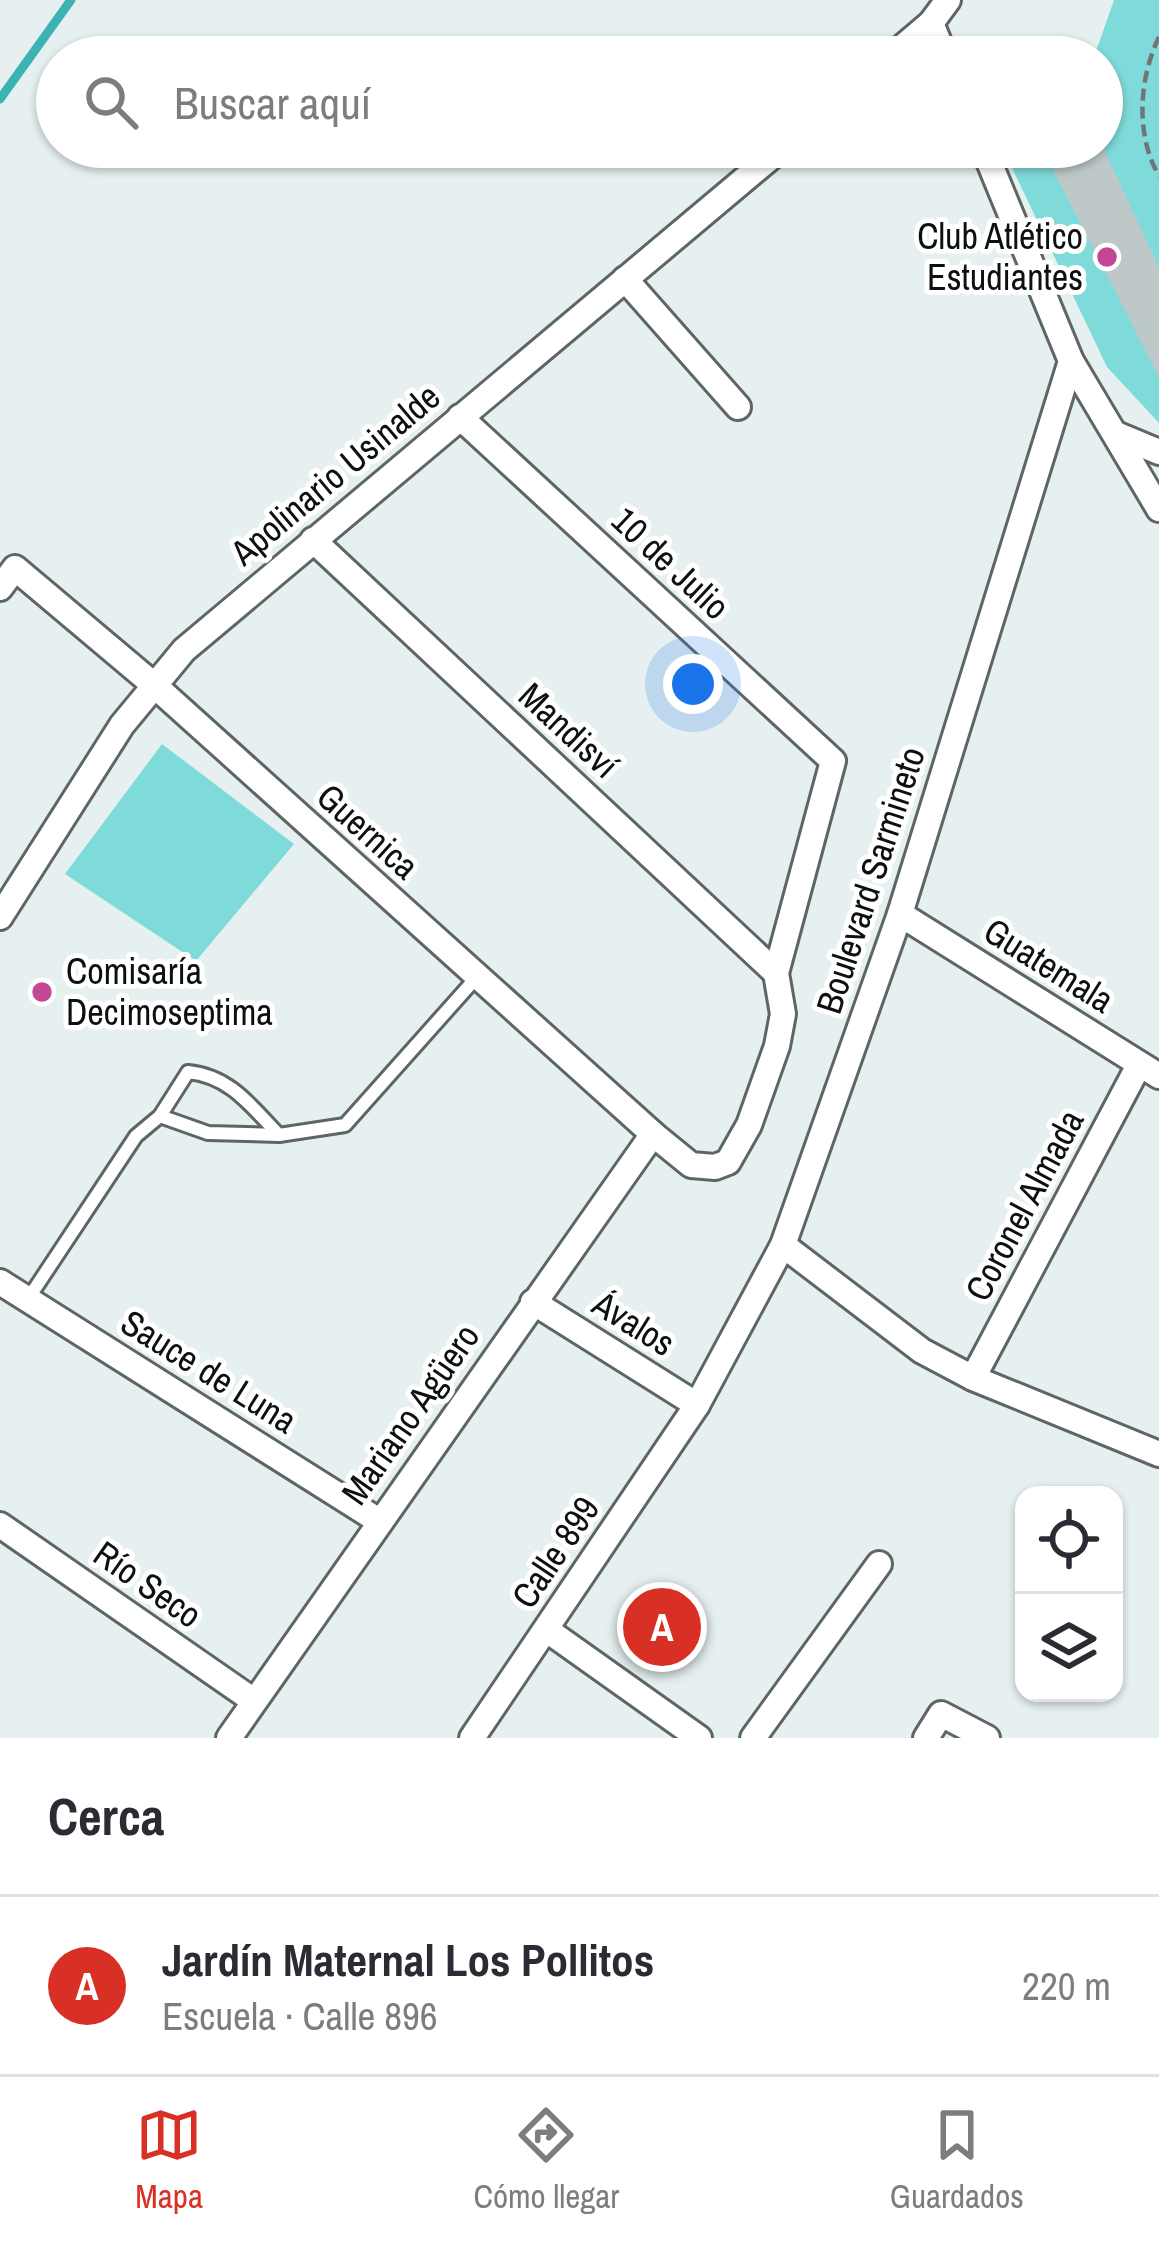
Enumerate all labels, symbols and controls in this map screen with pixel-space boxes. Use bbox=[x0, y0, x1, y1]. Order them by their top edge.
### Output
search box bbox=[36, 36, 1123, 168]
icon: search bbox=[78, 69, 144, 135]
text: Buscar aquí bbox=[174, 72, 371, 133]
place label: Club Atlético Estudiantes bbox=[917, 212, 1083, 301]
marker: Club Atlético Estudiantes bbox=[1094, 244, 1120, 270]
street label: Apolinario Usinalde bbox=[219, 372, 450, 576]
street label: 10 de Julio bbox=[602, 496, 740, 630]
your location bbox=[663, 654, 723, 714]
street label: Mandisví bbox=[509, 672, 630, 789]
street label: Boulevard Sarmineto bbox=[804, 741, 936, 1019]
street label: Guernica bbox=[307, 773, 429, 889]
street label: Guatemala bbox=[975, 906, 1123, 1024]
place label: Comisaría Decimoseptima bbox=[66, 947, 273, 1036]
marker: Comisaría Decimoseptima bbox=[29, 979, 55, 1005]
street label: Coronel Almada bbox=[954, 1101, 1094, 1309]
street label: Ávalos bbox=[583, 1279, 684, 1367]
street label: Sauce de Luna bbox=[112, 1298, 306, 1444]
street label: Mariano Agüero bbox=[330, 1314, 490, 1514]
map controls bbox=[1015, 1486, 1123, 1702]
button: locate bbox=[1015, 1486, 1123, 1594]
street label: Calle 899 bbox=[500, 1487, 610, 1617]
street label: Río Seco bbox=[84, 1530, 212, 1638]
pin: A bbox=[623, 1582, 701, 1672]
button: layers bbox=[1015, 1594, 1123, 1702]
text: Cerca bbox=[48, 1782, 164, 1851]
text: Jardín Maternal Los Pollitos bbox=[162, 1929, 654, 1990]
text: A bbox=[75, 1960, 99, 2012]
text: 220 m bbox=[1022, 1960, 1111, 2012]
text: Escuela · Calle 896 bbox=[162, 1990, 438, 2042]
tab: Mapa bbox=[135, 2102, 203, 2218]
tab: Cómo llegar bbox=[473, 2102, 619, 2218]
tab: Guardados bbox=[890, 2102, 1024, 2218]

